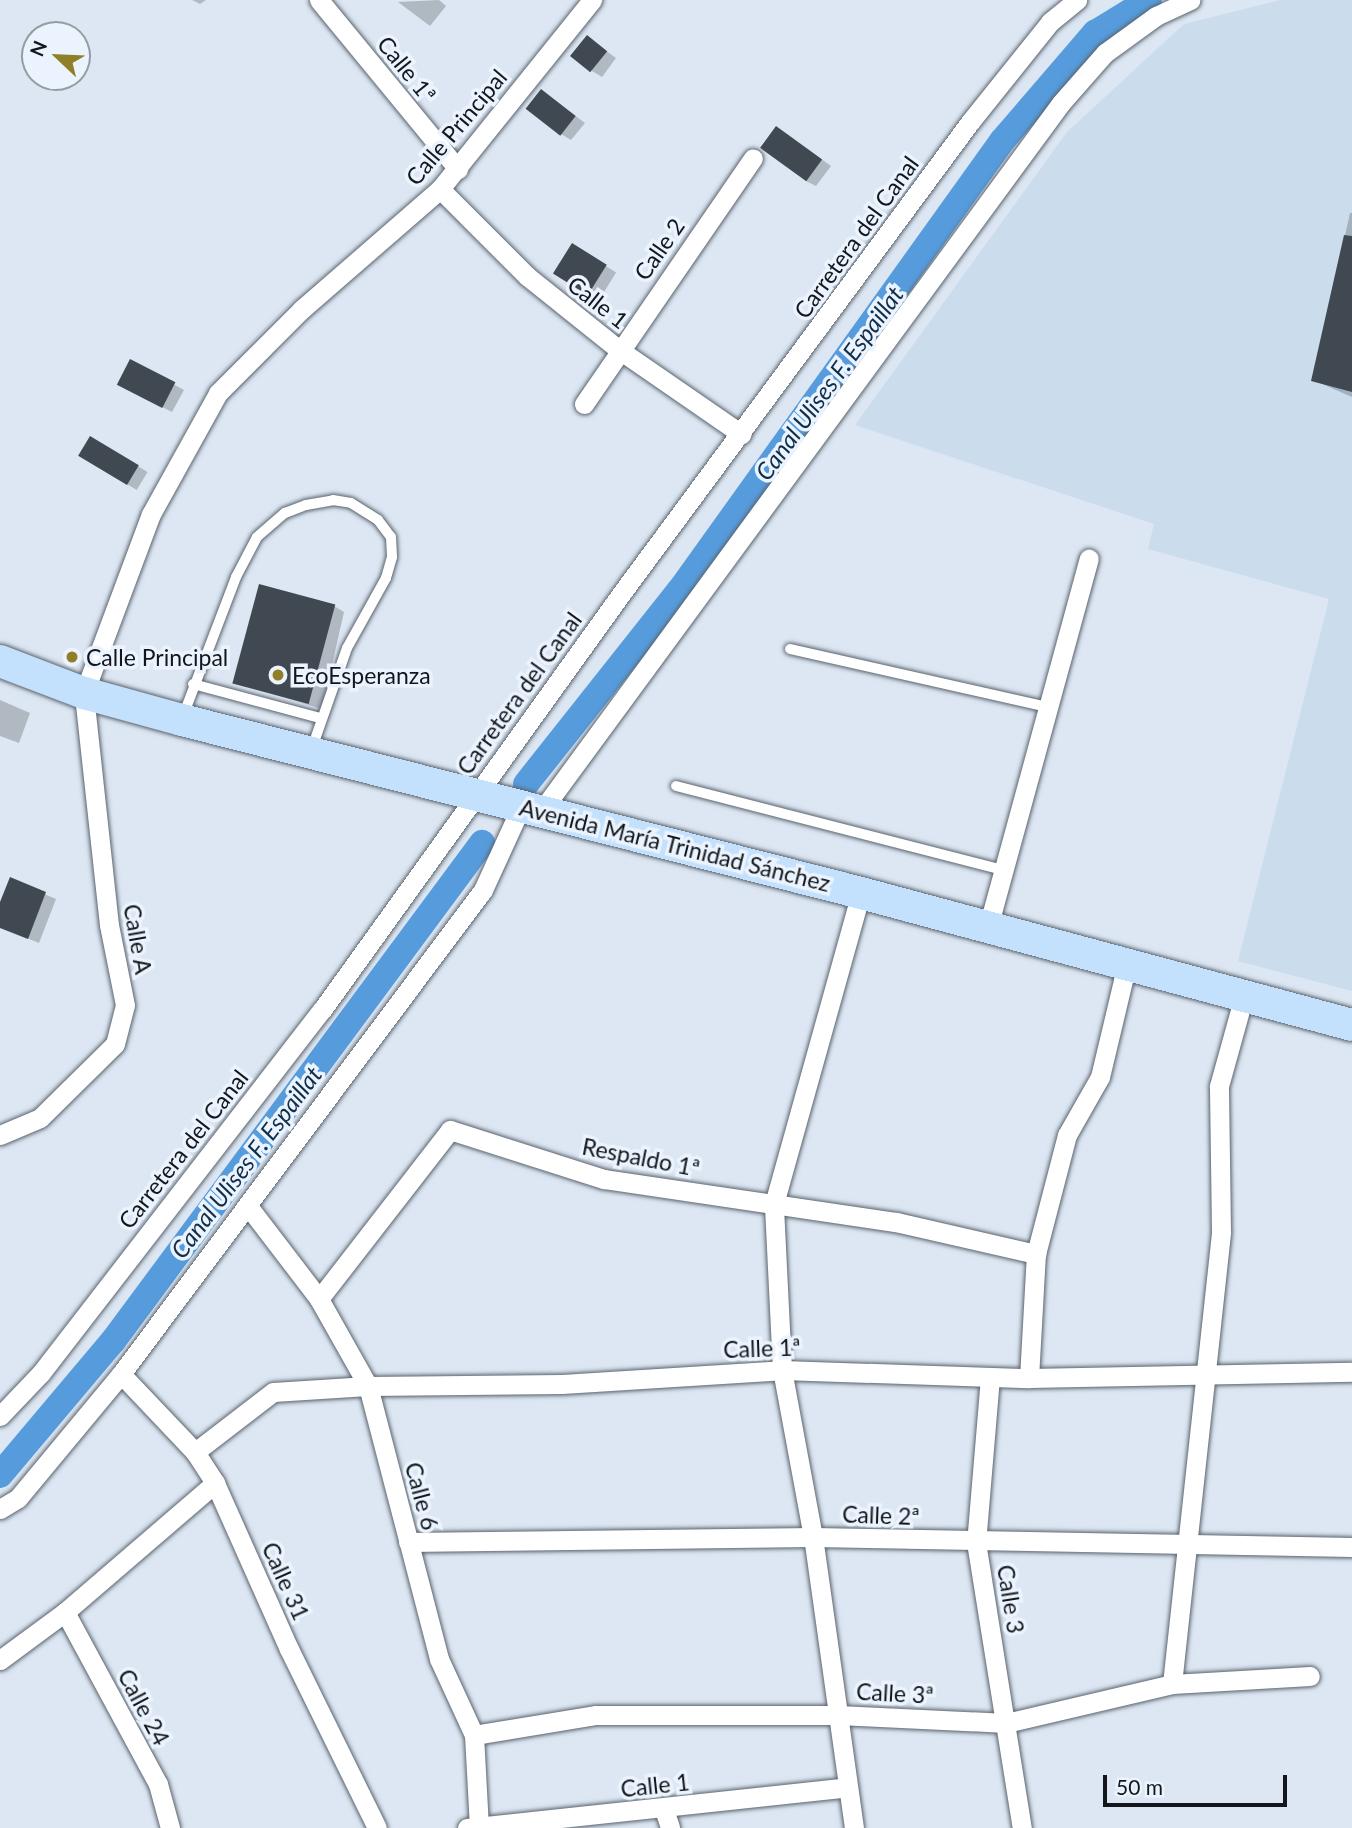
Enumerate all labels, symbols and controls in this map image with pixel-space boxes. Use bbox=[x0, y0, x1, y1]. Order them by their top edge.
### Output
north arrow bbox=[21, 21, 91, 91]
street label: Calle 1ª bbox=[372, 30, 442, 108]
text: N bbox=[25, 37, 51, 60]
street label: Calle Principal bbox=[400, 64, 512, 190]
street label: Carretera del Canal bbox=[788, 150, 924, 324]
street label: Calle 2 bbox=[628, 213, 690, 285]
street label: Calle 1 bbox=[562, 270, 634, 334]
water label: Canal Ulises F. Espaillat bbox=[749, 280, 909, 486]
street label: Carretera del Canal bbox=[451, 606, 587, 780]
place label: Calle Principal bbox=[86, 643, 228, 671]
marker: Calle Principal bbox=[64, 649, 80, 665]
place label: EcoEsperanza bbox=[292, 661, 431, 689]
marker: EcoEsperanza bbox=[270, 667, 286, 683]
street label: Avenida María Trinidad Sánchez bbox=[516, 793, 834, 897]
street label: Calle A bbox=[118, 902, 158, 976]
water label: Canal Ulises F. Espaillat bbox=[165, 1060, 327, 1264]
street label: Carretera del Canal bbox=[112, 1064, 254, 1234]
street label: Respaldo 1ª bbox=[580, 1132, 702, 1182]
street label: Calle 1ª bbox=[723, 1333, 801, 1363]
street label: Calle 6 bbox=[400, 1459, 444, 1533]
street label: Calle 2ª bbox=[842, 1500, 920, 1530]
street label: Calle 31 bbox=[257, 1538, 315, 1624]
street label: Calle 3 bbox=[992, 1563, 1030, 1635]
street label: Calle 24 bbox=[112, 1664, 176, 1750]
street label: Calle 3ª bbox=[856, 1677, 934, 1709]
scale bar bbox=[1107, 1762, 1291, 1806]
street label: Calle 1 bbox=[619, 1768, 691, 1802]
text: 50 m bbox=[1116, 1774, 1163, 1799]

